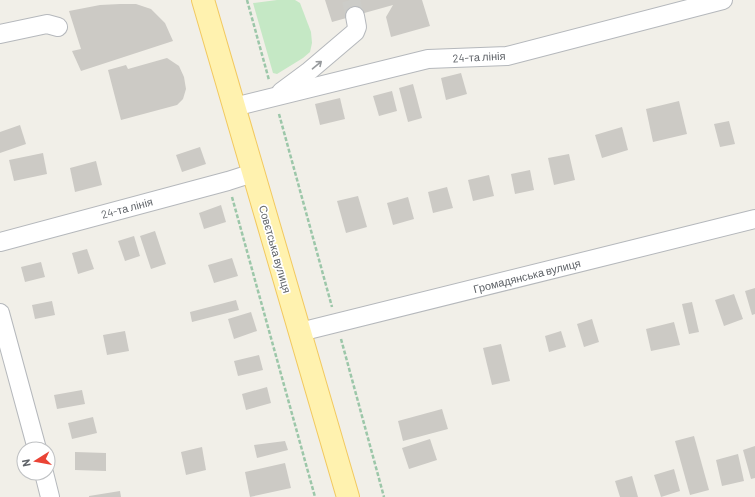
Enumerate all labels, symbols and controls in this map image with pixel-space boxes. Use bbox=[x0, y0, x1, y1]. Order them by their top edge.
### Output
street label: 24-та лінія bbox=[452, 49, 506, 64]
one-way arrow bbox=[311, 61, 322, 70]
street label: 24-та лінія bbox=[100, 194, 154, 221]
street label: Совєтська вулиця bbox=[257, 203, 294, 294]
street label: Громадянська вулиця bbox=[472, 256, 582, 295]
north arrow bbox=[16, 441, 56, 481]
text: N bbox=[19, 458, 33, 468]

